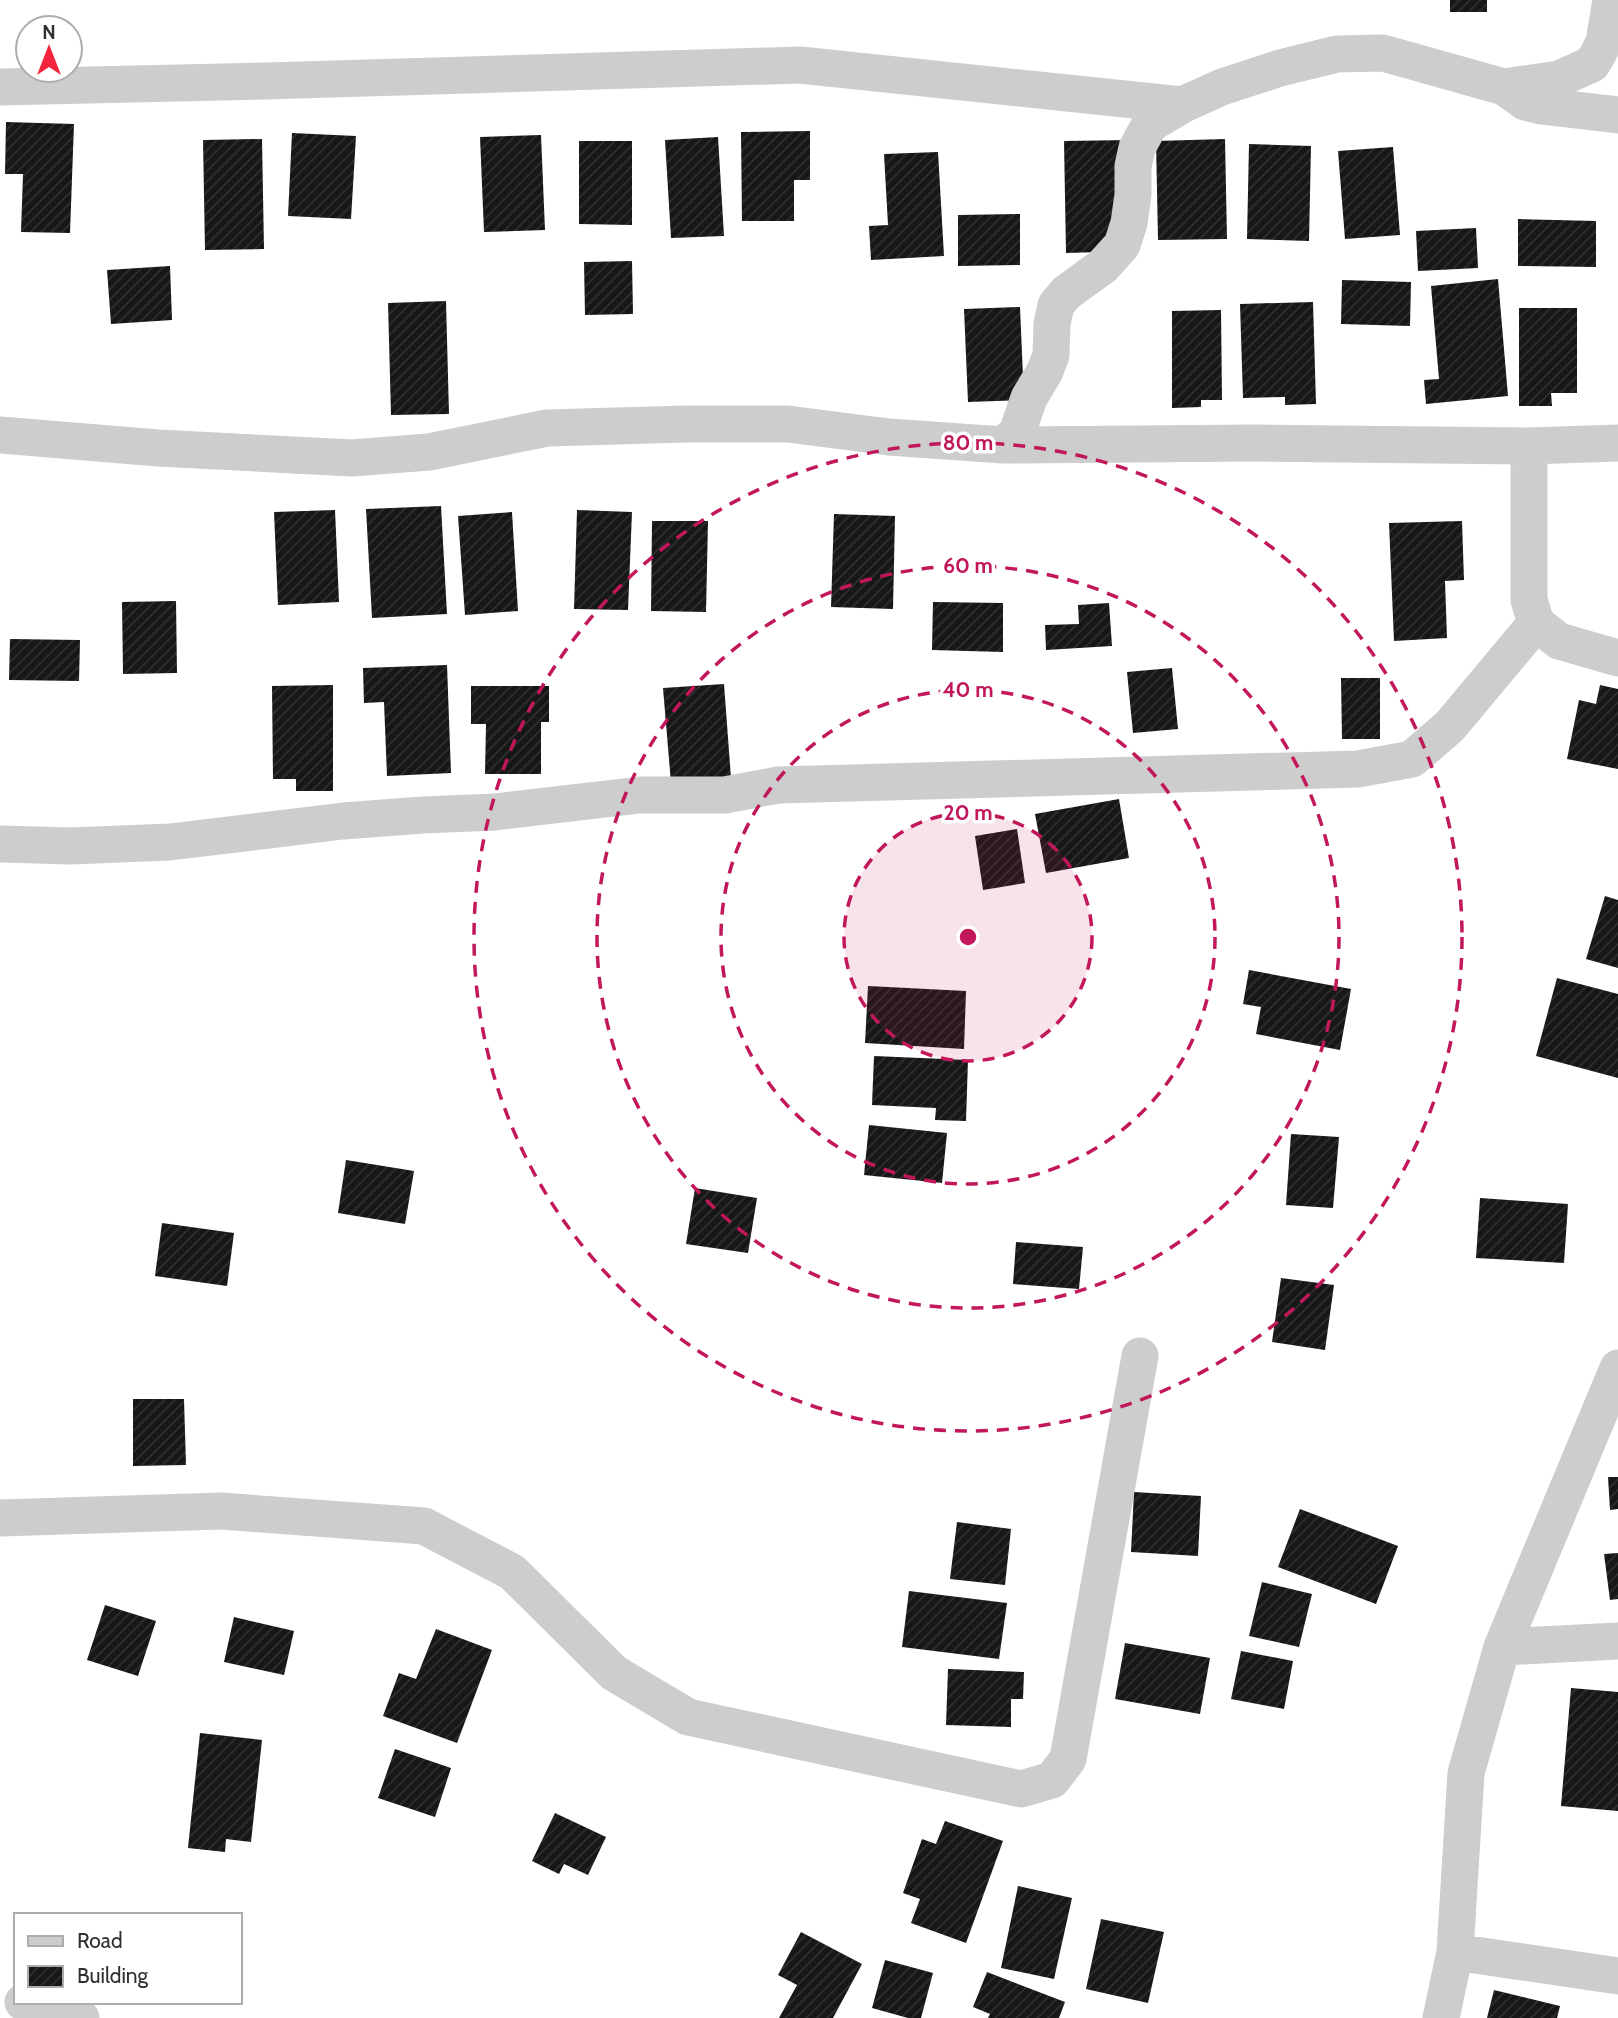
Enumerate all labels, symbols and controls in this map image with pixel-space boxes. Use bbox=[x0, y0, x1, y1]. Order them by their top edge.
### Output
north arrow bbox=[14, 14, 84, 84]
text: N bbox=[42, 21, 56, 44]
text: 80 m bbox=[943, 430, 993, 455]
text: 60 m bbox=[943, 553, 993, 578]
text: 40 m bbox=[943, 677, 993, 702]
text: 20 m bbox=[944, 800, 992, 825]
centre of rings bbox=[956, 925, 980, 949]
legend bbox=[14, 1913, 242, 2004]
text: Road bbox=[77, 1928, 123, 1953]
text: Building bbox=[77, 1963, 149, 1988]

